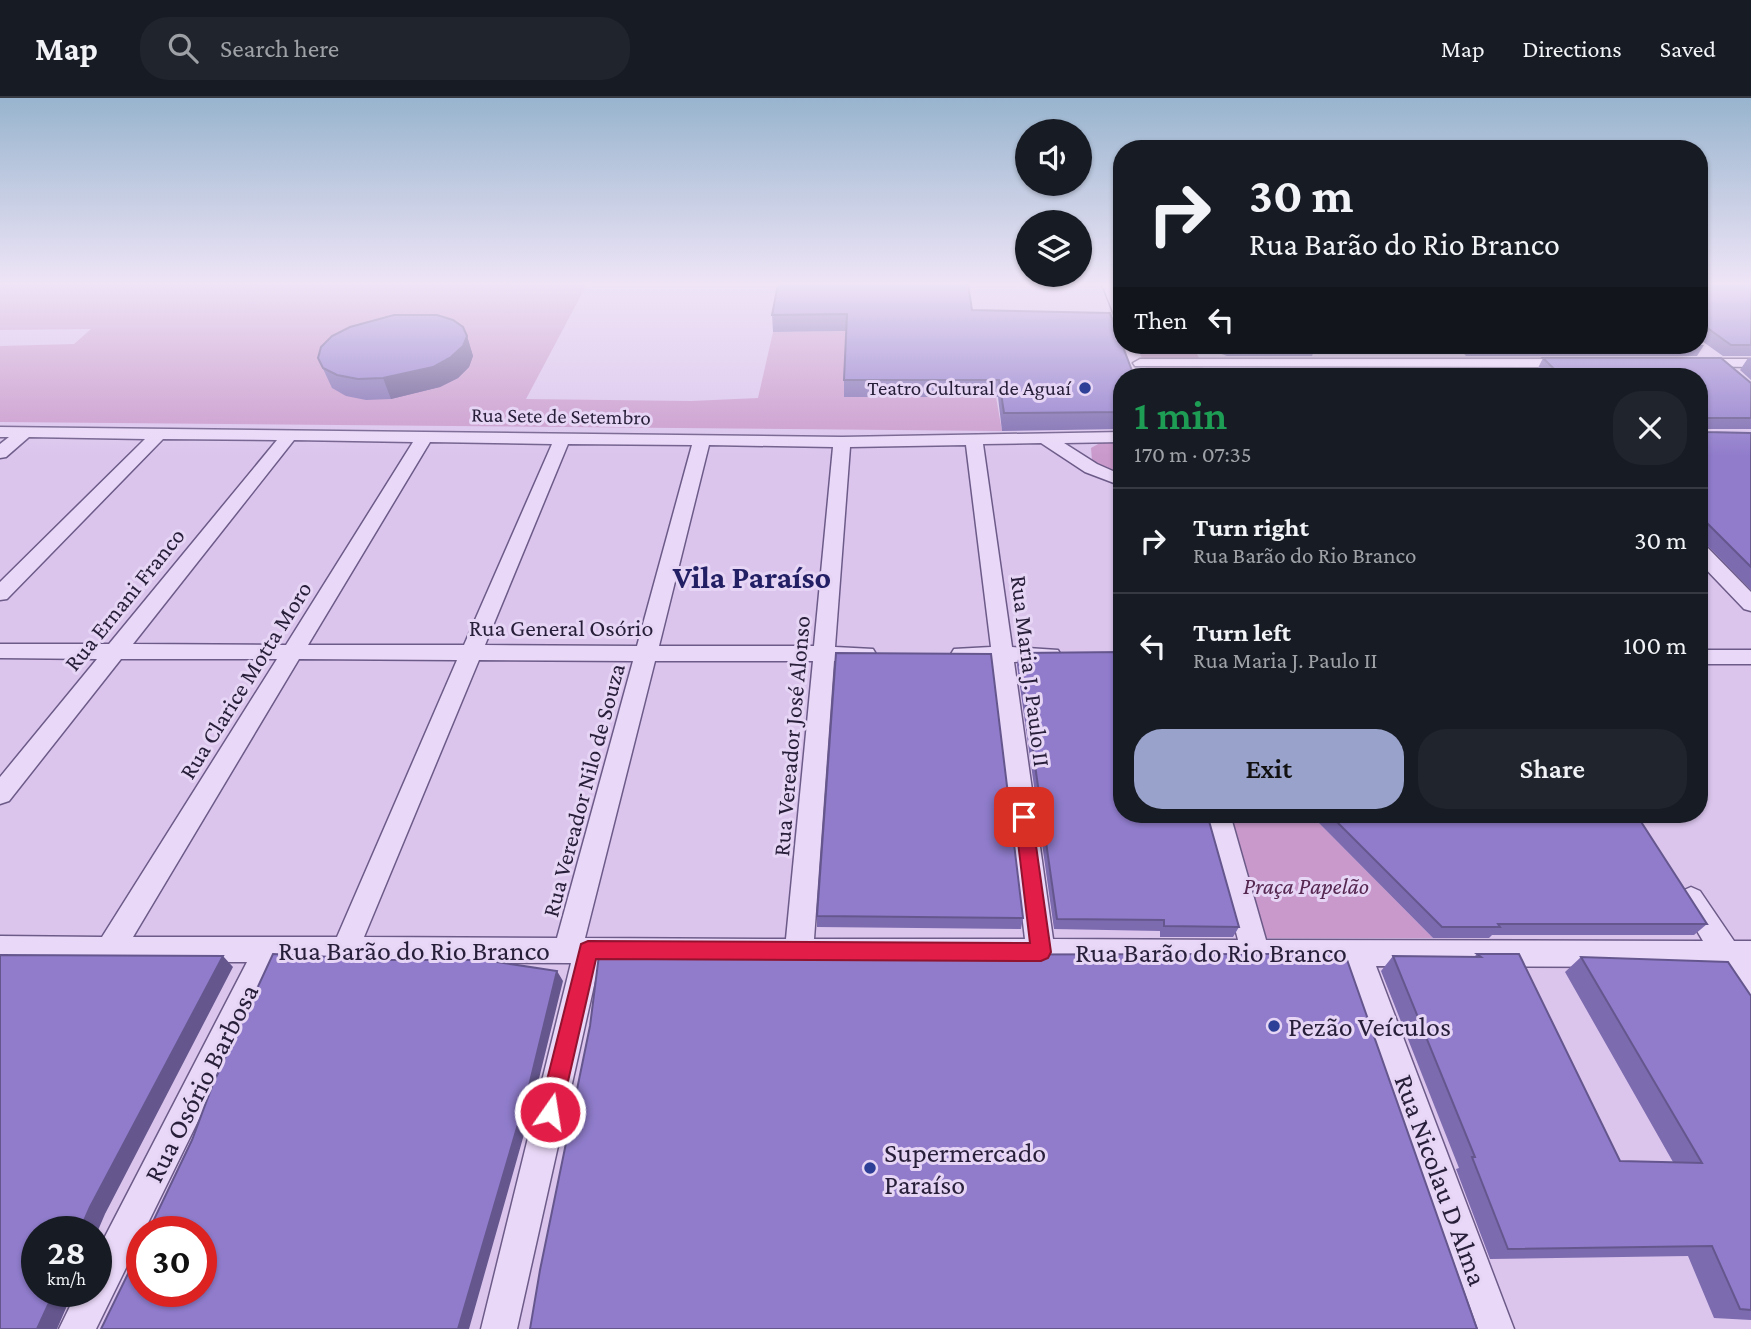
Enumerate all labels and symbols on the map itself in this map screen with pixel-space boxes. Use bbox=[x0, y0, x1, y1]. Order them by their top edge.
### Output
place label: Teatro Cultural de Aguaí bbox=[867, 376, 1073, 400]
marker: Teatro Cultural de Aguaí bbox=[1077, 380, 1093, 396]
street label: Rua Sete de Setembro bbox=[471, 402, 651, 430]
street label: Rua Ernani Franco bbox=[58, 522, 190, 676]
district label: Vila Paraíso bbox=[672, 559, 831, 595]
street label: Rua Maria J. Paulo II bbox=[1006, 574, 1056, 768]
street label: Rua Clarice Motta Moro bbox=[173, 576, 317, 784]
street label: Rua General Osório bbox=[469, 614, 653, 641]
street label: Rua Vereador José Alonso bbox=[767, 615, 815, 857]
street label: Rua Vereador Nilo de Souza bbox=[536, 660, 630, 920]
pin bbox=[994, 787, 1054, 847]
park label: Praça Papelão bbox=[1243, 872, 1369, 899]
street label: Rua Barão do Rio Branco bbox=[278, 935, 550, 966]
street label: Rua Barão do Rio Branco bbox=[1075, 937, 1347, 968]
street label: Rua Osório Barbosa bbox=[138, 979, 264, 1187]
place label: Pezão Veículos bbox=[1288, 1011, 1451, 1042]
marker: Pezão Veículos bbox=[1266, 1018, 1282, 1034]
street label: Rua Nicolau D Alma bbox=[1388, 1070, 1494, 1290]
position arrow bbox=[513, 1075, 587, 1149]
place label: Supermercado Paraíso bbox=[884, 1137, 1046, 1200]
marker: Supermercado Paraíso bbox=[862, 1160, 878, 1176]
speed limit sign: 30 bbox=[126, 1216, 217, 1307]

